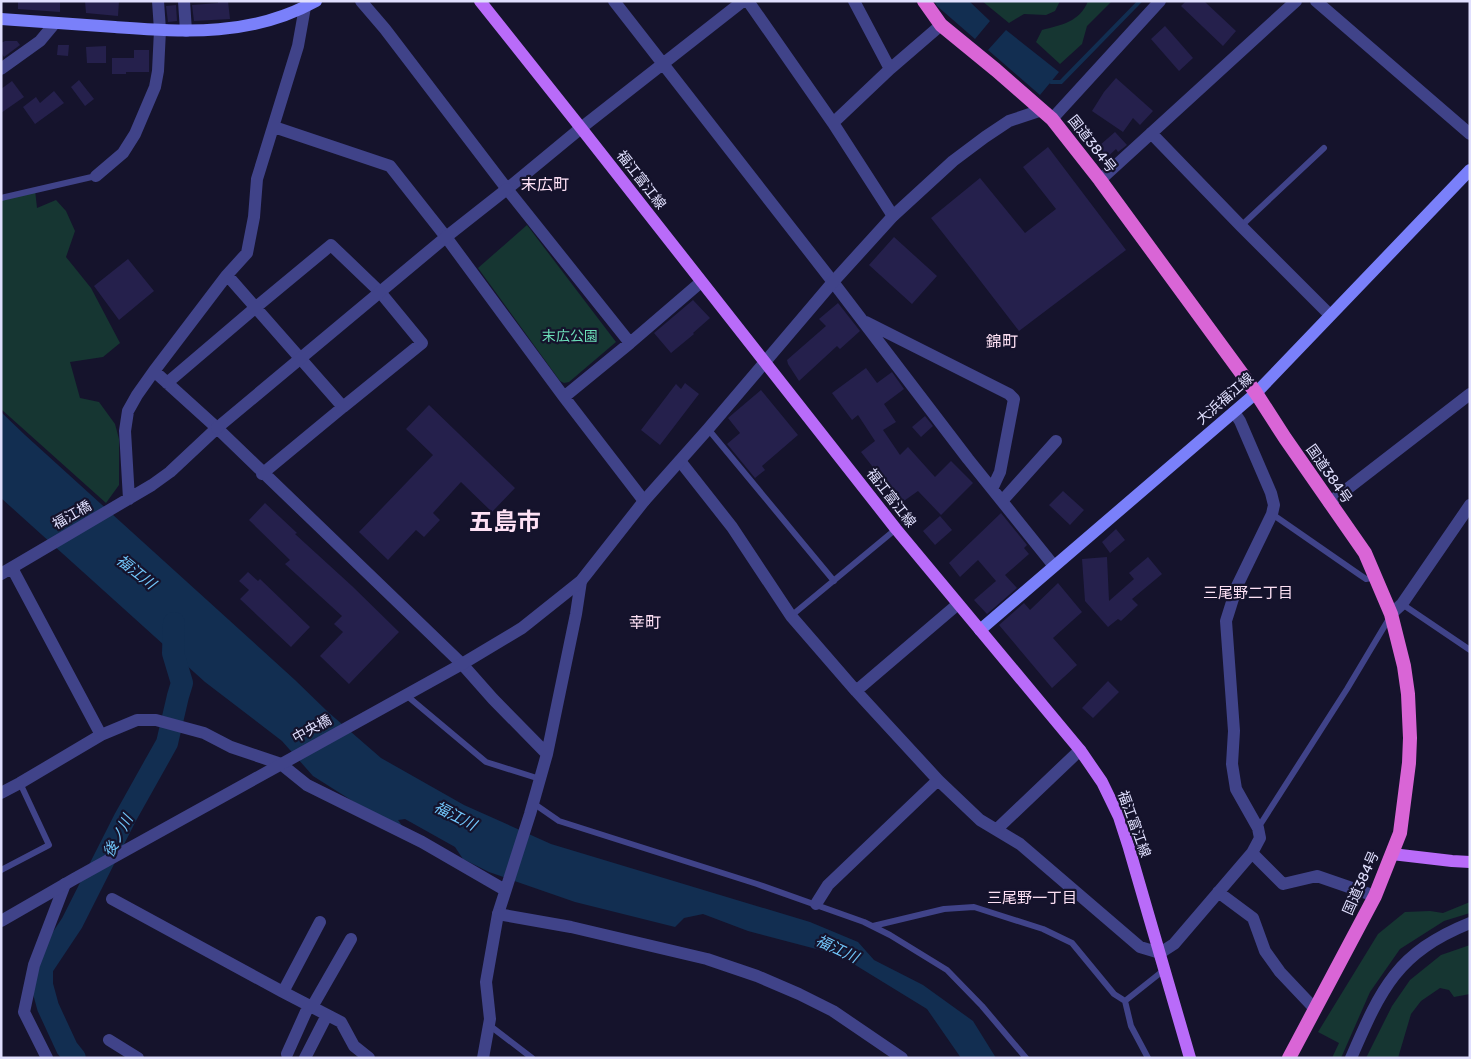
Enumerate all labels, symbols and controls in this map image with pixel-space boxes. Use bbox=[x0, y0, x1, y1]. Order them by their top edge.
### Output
street label: 国道384号 bbox=[1064, 112, 1120, 176]
street label: 福江富江線 bbox=[613, 147, 669, 213]
district label: 末広町 bbox=[521, 175, 569, 194]
park label: 末広公園 bbox=[542, 328, 598, 345]
district label: 錦町 bbox=[986, 332, 1018, 351]
street label: 大浜福江線 bbox=[1193, 370, 1257, 428]
street label: 国道384号 bbox=[1303, 441, 1355, 507]
street label: 福江富江線 bbox=[863, 465, 919, 531]
street label: 福江橋 bbox=[50, 497, 94, 533]
district label: 五島市 bbox=[469, 508, 541, 536]
water label: 福江川 bbox=[113, 551, 161, 594]
district label: 三尾野二丁目 bbox=[1203, 584, 1293, 602]
district label: 幸町 bbox=[629, 613, 661, 632]
street label: 中央橋 bbox=[290, 711, 334, 747]
street label: 福江富江線 bbox=[1114, 788, 1154, 860]
water label: 福江川 bbox=[431, 798, 481, 835]
water label: 後ノ川 bbox=[99, 810, 137, 860]
street label: 国道384号 bbox=[1339, 848, 1383, 918]
district label: 三尾野一丁目 bbox=[987, 889, 1077, 907]
water label: 福江川 bbox=[813, 931, 863, 968]

